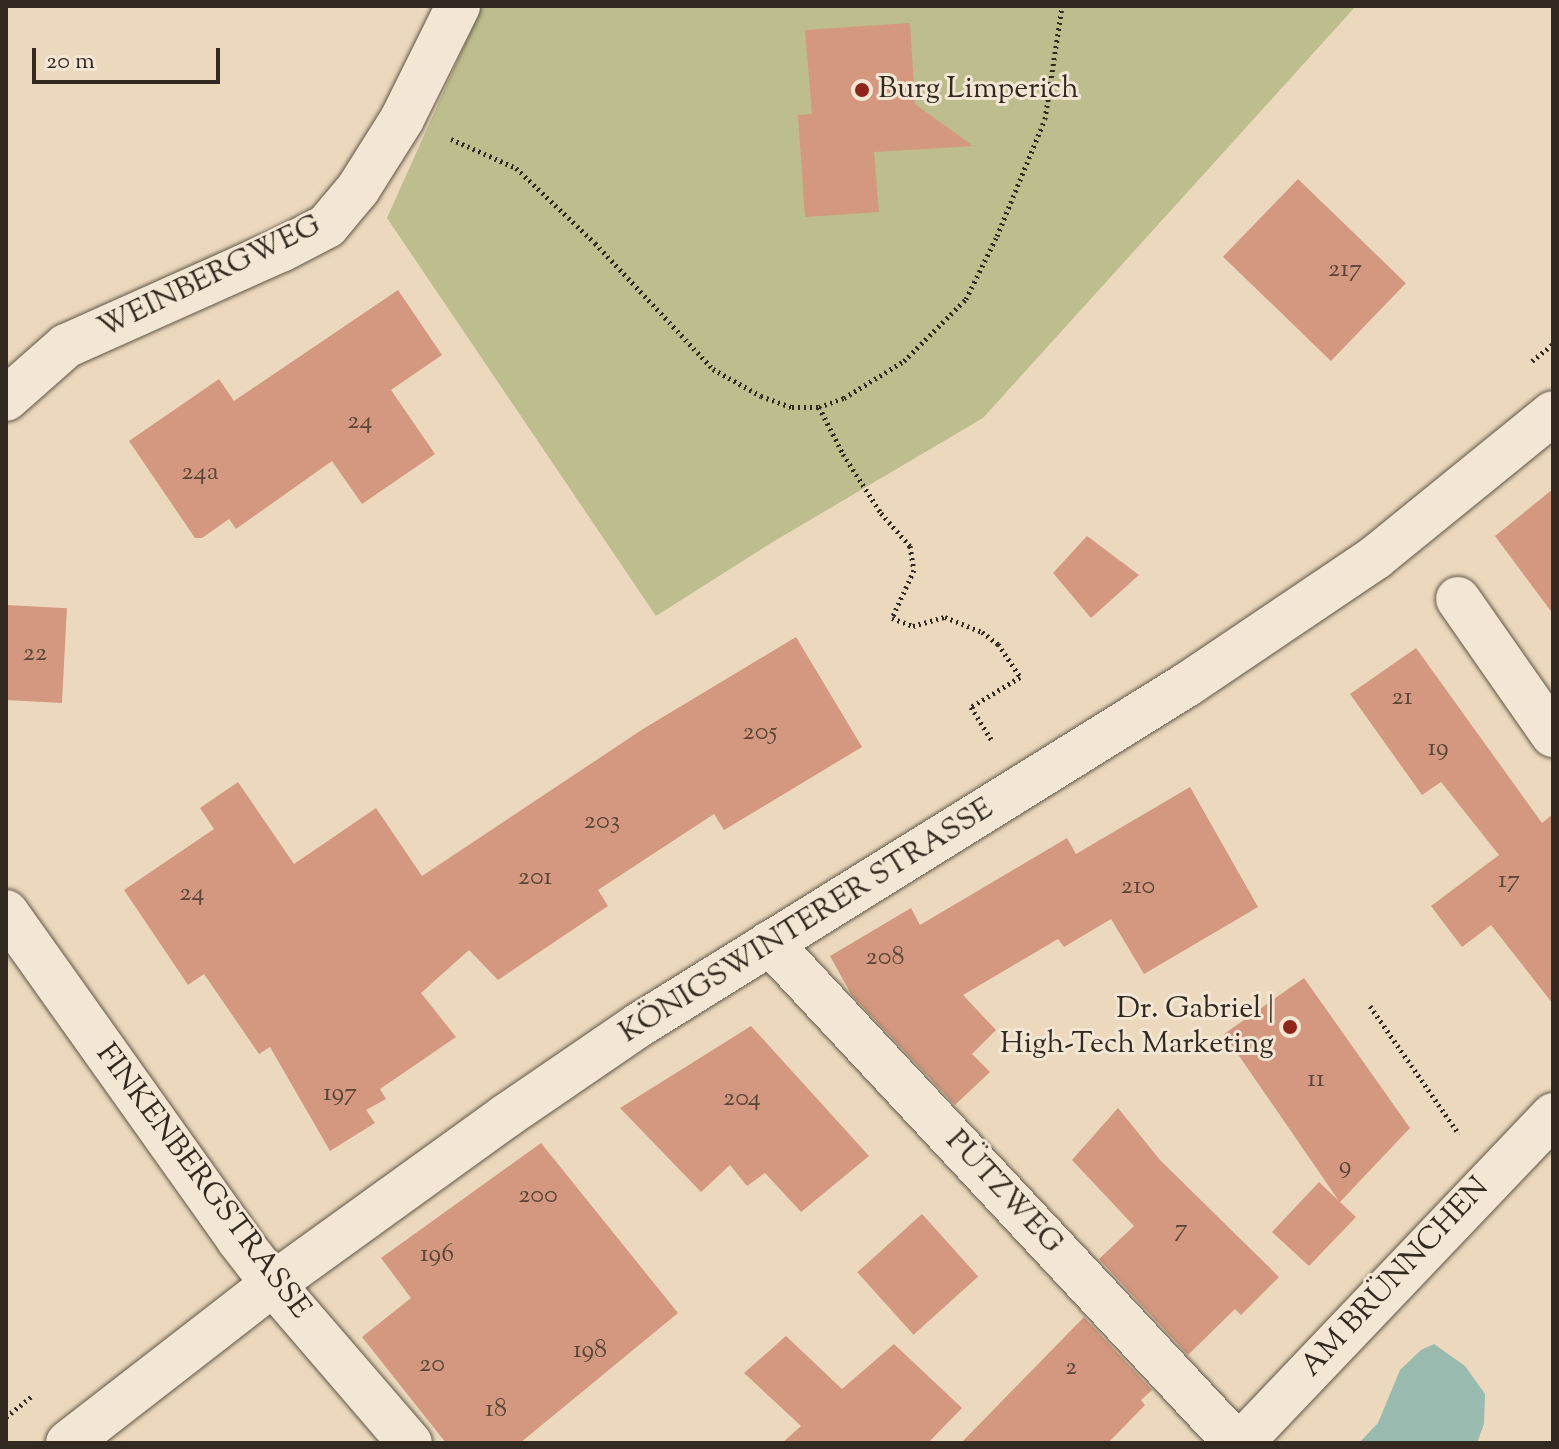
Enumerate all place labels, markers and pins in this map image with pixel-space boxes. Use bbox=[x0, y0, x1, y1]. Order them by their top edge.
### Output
place label: Burg Limperich bbox=[878, 72, 1079, 108]
marker: Burg Limperich bbox=[853, 81, 871, 99]
place label: Dr. Gabriel | High-Tech Marketing bbox=[1000, 992, 1274, 1062]
marker: Dr. Gabriel | High-Tech Marketing bbox=[1281, 1018, 1299, 1036]

